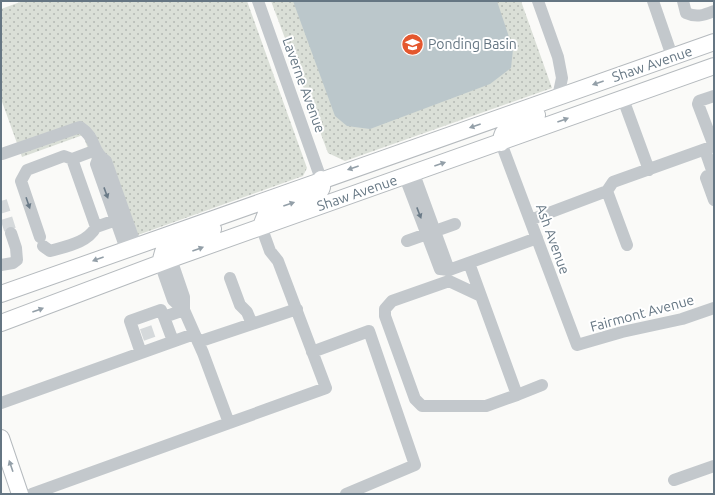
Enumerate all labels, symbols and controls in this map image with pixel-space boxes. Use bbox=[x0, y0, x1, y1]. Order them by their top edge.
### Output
school or university icon: Ponding Basin bbox=[399, 31, 425, 57]
street label: Laverne Avenue bbox=[279, 35, 329, 135]
place label: Ponding Basin bbox=[428, 36, 517, 52]
street label: Shaw Avenue bbox=[610, 43, 694, 85]
one-way arrow bbox=[592, 80, 604, 86]
one-way arrow bbox=[557, 117, 569, 123]
one-way arrow bbox=[469, 123, 481, 129]
one-way arrow bbox=[435, 161, 447, 167]
one-way arrow bbox=[346, 166, 358, 172]
street label: Shaw Avenue bbox=[315, 172, 399, 214]
one-way arrow bbox=[103, 187, 109, 199]
one-way arrow bbox=[25, 197, 31, 209]
one-way arrow bbox=[283, 200, 295, 206]
street label: Ash Avenue bbox=[533, 202, 573, 276]
one-way arrow bbox=[416, 208, 422, 220]
one-way arrow bbox=[193, 245, 205, 251]
one-way arrow bbox=[92, 256, 104, 262]
street label: Fairmont Avenue bbox=[588, 291, 696, 335]
one-way arrow bbox=[32, 306, 44, 312]
one-way arrow bbox=[7, 460, 13, 472]

